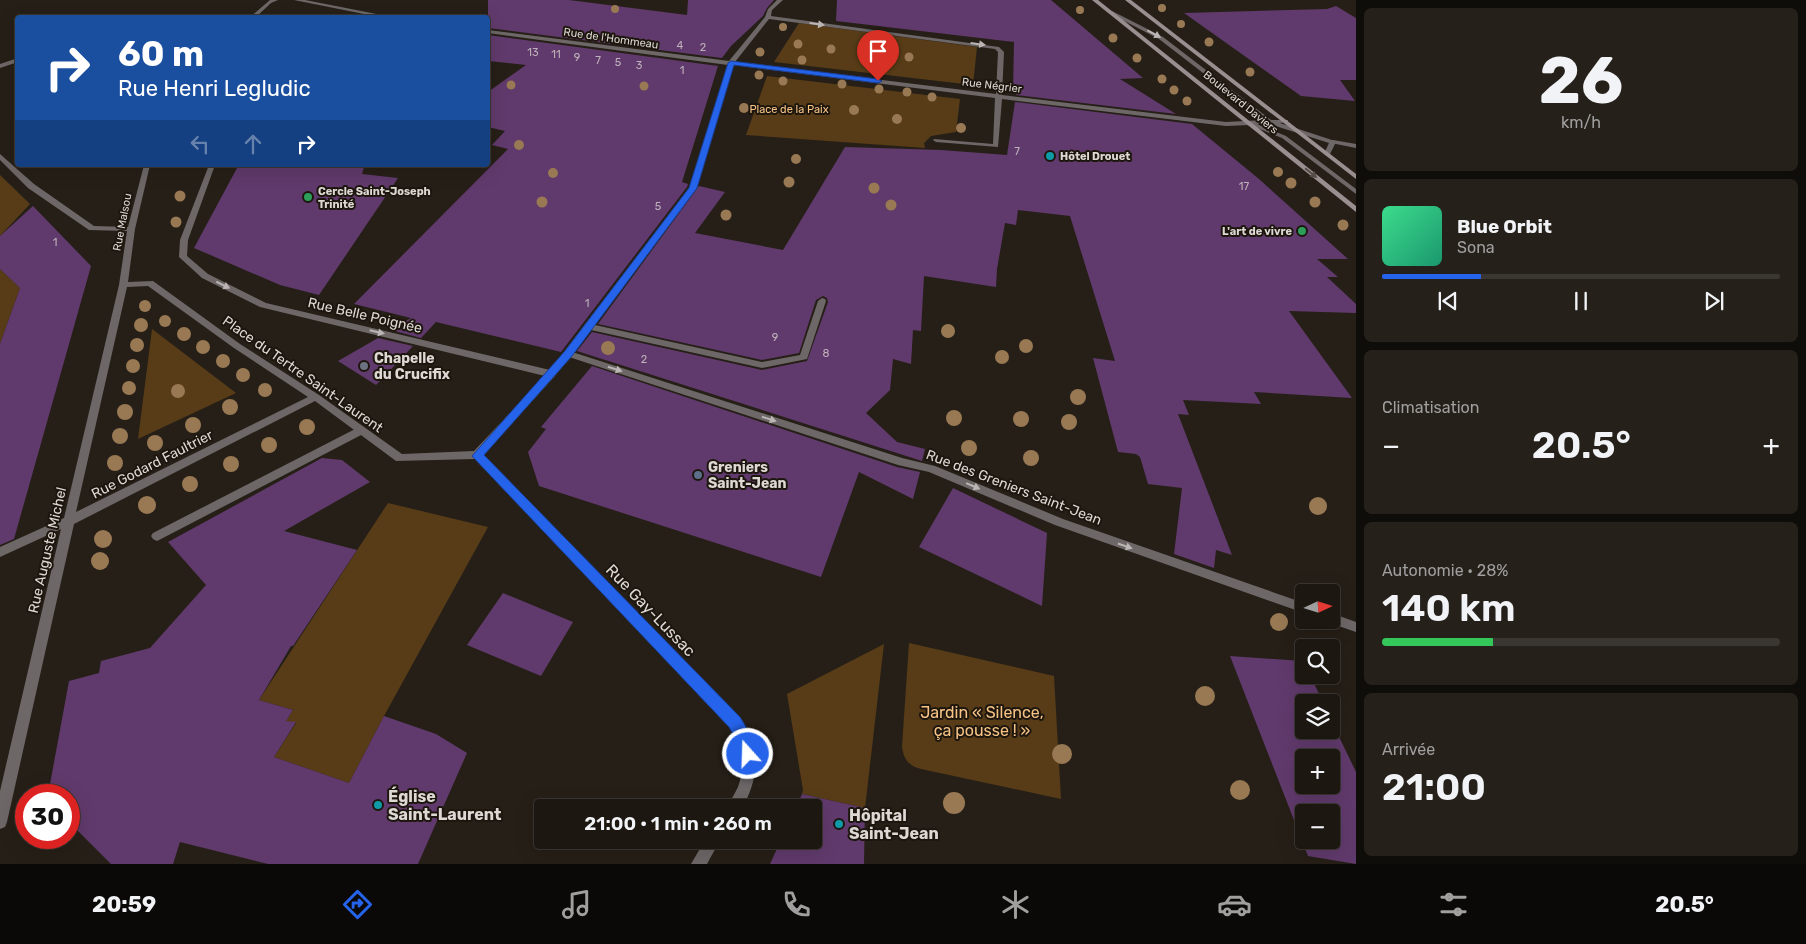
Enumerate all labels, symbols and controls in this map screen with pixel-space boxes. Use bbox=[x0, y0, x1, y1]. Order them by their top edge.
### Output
one-way arrow bbox=[809, 20, 825, 28]
street label: Rue de l'Hommeau bbox=[563, 25, 659, 52]
pin bbox=[857, 30, 899, 81]
one-way arrow bbox=[1146, 30, 1161, 38]
text: 60 m bbox=[118, 33, 204, 75]
icon: right bbox=[35, 35, 100, 100]
icon: arrive bbox=[864, 37, 892, 65]
house number: 4 bbox=[677, 39, 684, 52]
one-way arrow bbox=[970, 40, 986, 48]
house number: 2 bbox=[700, 41, 706, 54]
text: 26 bbox=[1539, 42, 1623, 119]
house number: 13 bbox=[527, 46, 539, 59]
house number: 11 bbox=[551, 48, 561, 61]
house number: 9 bbox=[574, 51, 580, 64]
house number: 7 bbox=[595, 54, 601, 67]
house number: 5 bbox=[615, 56, 622, 69]
house number: 3 bbox=[636, 59, 643, 72]
house number: 1 bbox=[680, 64, 684, 77]
street label: Boulevard Daviers bbox=[1201, 68, 1281, 137]
text: Rue Henri Legludic bbox=[118, 75, 311, 102]
street label: Rue Négrier bbox=[961, 75, 1023, 96]
park label: Place de la Paix bbox=[749, 103, 829, 116]
text: km/h bbox=[1561, 113, 1601, 132]
icon: left bbox=[186, 130, 214, 158]
icon: ahead bbox=[239, 130, 267, 158]
icon: right bbox=[292, 130, 320, 158]
house number: 7 bbox=[1014, 145, 1020, 158]
marker: Hôtel Drouet bbox=[1044, 150, 1056, 162]
place label: Hôtel Drouet bbox=[1060, 150, 1130, 163]
one-way arrow bbox=[1304, 168, 1317, 179]
house number: 17 bbox=[1239, 180, 1250, 193]
place label: Cercle Saint-Joseph Trinité bbox=[318, 185, 431, 211]
marker: Cercle Saint-Joseph Trinité bbox=[302, 191, 314, 203]
street label: Rue Malsou bbox=[111, 192, 134, 252]
house number: 5 bbox=[655, 200, 662, 213]
text: Blue Orbit bbox=[1457, 215, 1552, 238]
place label: L'art de vivre bbox=[1222, 225, 1292, 238]
marker: L'art de vivre bbox=[1296, 225, 1308, 237]
house number: 1 bbox=[53, 236, 57, 249]
text: Sona bbox=[1457, 238, 1495, 257]
one-way arrow bbox=[215, 281, 230, 289]
icon: previous bbox=[1434, 287, 1462, 315]
icon: pause bbox=[1567, 287, 1595, 315]
icon: next bbox=[1700, 287, 1728, 315]
street label: Rue Belle Poignée bbox=[306, 294, 424, 337]
house number: 1 bbox=[585, 297, 589, 310]
street label: Place du Tertre Saint-Laurent bbox=[219, 312, 387, 437]
one-way arrow bbox=[370, 328, 385, 336]
house number: 9 bbox=[772, 331, 778, 344]
house number: 8 bbox=[823, 347, 830, 360]
place label: Chapelle du Crucifix bbox=[374, 350, 451, 383]
house number: 2 bbox=[641, 353, 647, 366]
marker: Chapelle du Crucifix bbox=[358, 360, 370, 372]
one-way arrow bbox=[608, 365, 623, 373]
text: Climatisation bbox=[1382, 398, 1479, 417]
one-way arrow bbox=[762, 416, 777, 423]
text: 20.5° bbox=[1532, 422, 1631, 468]
street label: Rue Godard Faultrier bbox=[89, 426, 216, 502]
text: − bbox=[1382, 429, 1400, 462]
text: + bbox=[1763, 429, 1780, 462]
street label: Rue des Greniers Saint-Jean bbox=[924, 446, 1104, 529]
place label: Greniers Saint-Jean bbox=[708, 459, 787, 492]
marker: Greniers Saint-Jean bbox=[692, 469, 704, 481]
one-way arrow bbox=[966, 483, 980, 491]
street label: Rue Auguste Michel bbox=[25, 485, 70, 615]
one-way arrow bbox=[1117, 542, 1132, 550]
street label: Rue Gay-Lussac bbox=[602, 560, 700, 661]
text: Autonomie · 28% bbox=[1382, 561, 1509, 580]
north arrow bbox=[1295, 584, 1340, 629]
map controls bbox=[1295, 584, 1340, 849]
text: 140 km bbox=[1382, 585, 1515, 631]
button: search bbox=[1295, 639, 1340, 684]
button: layers bbox=[1295, 694, 1340, 739]
park label: Jardin « Silence, ça pousse ! » bbox=[920, 703, 1044, 740]
position arrow bbox=[721, 727, 773, 779]
text: Arrivée bbox=[1382, 740, 1435, 759]
button: + bbox=[1295, 749, 1340, 794]
text: 21:00 bbox=[1382, 764, 1486, 810]
speed limit sign: 30 bbox=[15, 784, 80, 849]
place label: Église Saint-Laurent bbox=[388, 786, 502, 824]
marker: Église Saint-Laurent bbox=[372, 799, 384, 811]
button: − bbox=[1295, 804, 1340, 849]
place label: Hôpital Saint-Jean bbox=[849, 806, 939, 843]
text: 21:00 · 1 min · 260 m bbox=[584, 812, 772, 835]
marker: Hôpital Saint-Jean bbox=[833, 818, 845, 830]
icon: directions bbox=[340, 887, 375, 922]
icon: music bbox=[559, 887, 594, 922]
icon: phone bbox=[779, 887, 814, 922]
icon: climate bbox=[998, 887, 1033, 922]
icon: car bbox=[1217, 887, 1252, 922]
icon: filters bbox=[1436, 887, 1471, 922]
text: 20:59 bbox=[92, 891, 156, 918]
text: 20.5° bbox=[1655, 891, 1714, 918]

